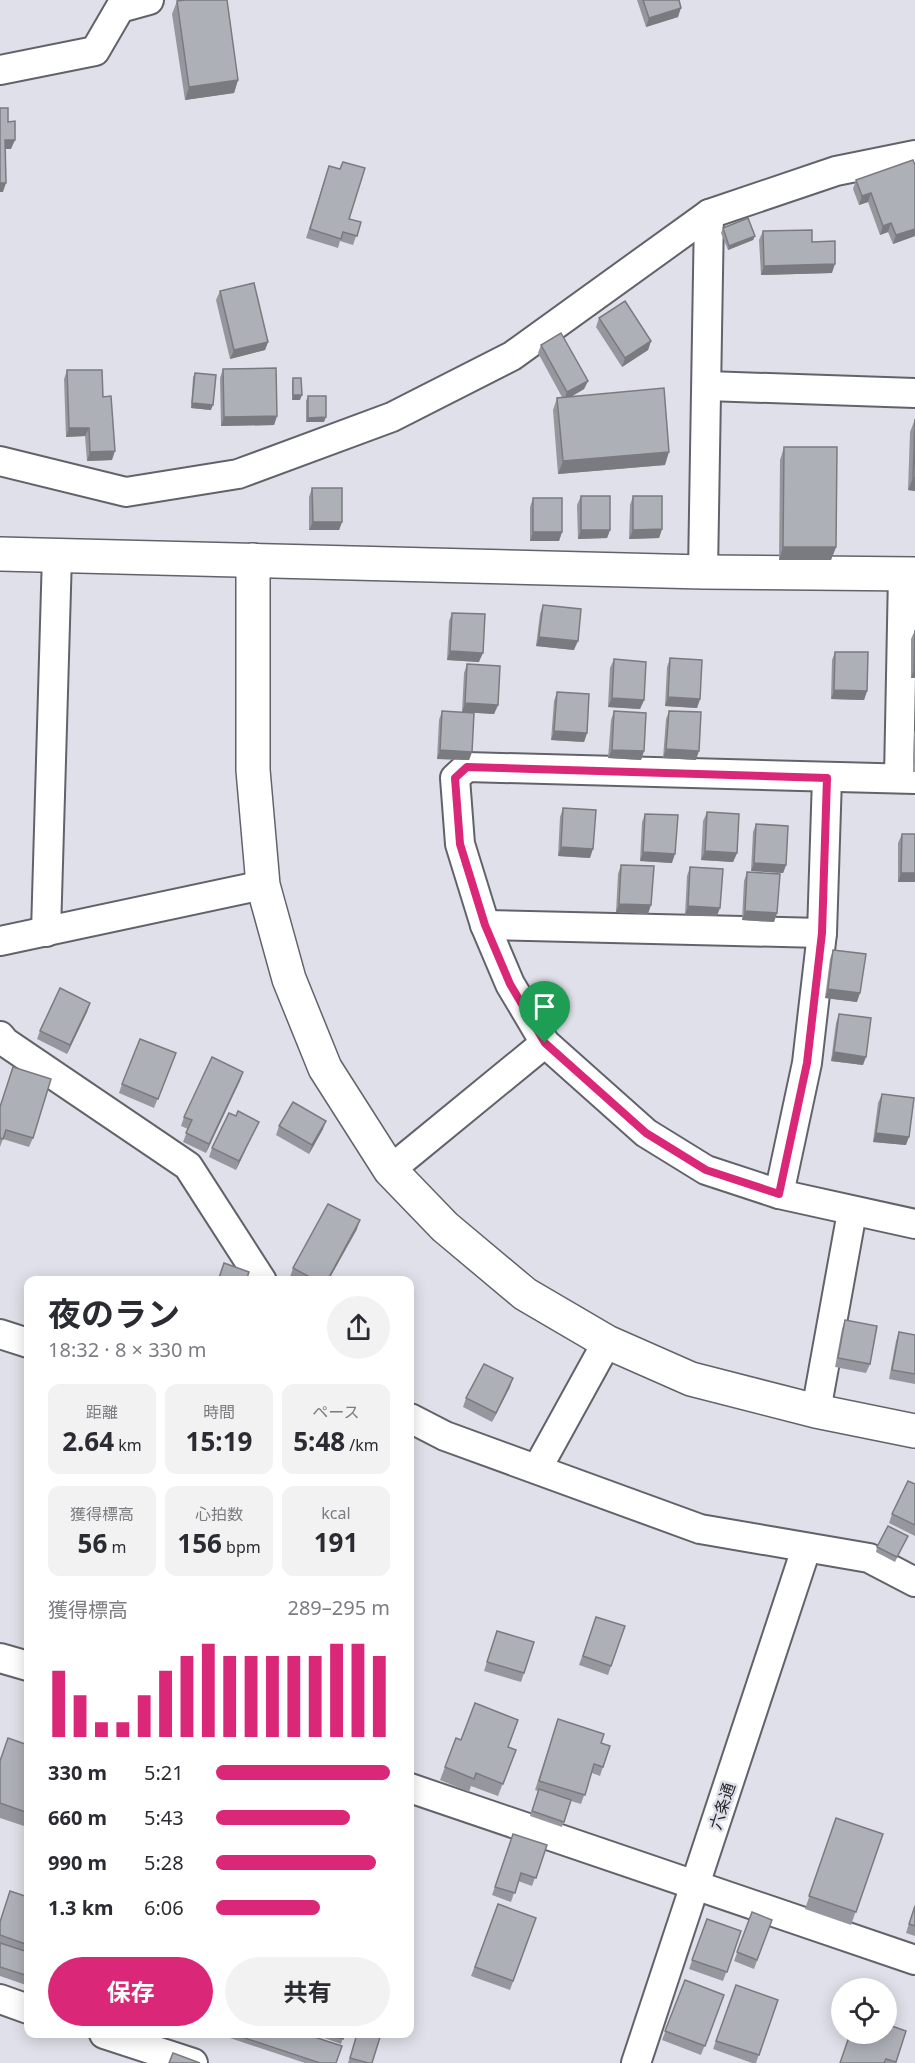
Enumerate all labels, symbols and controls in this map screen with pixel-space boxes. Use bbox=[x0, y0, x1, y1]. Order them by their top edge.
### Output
pin bbox=[519, 981, 570, 1043]
icon: arrive bbox=[528, 990, 561, 1023]
text: 夜のラン bbox=[48, 1291, 180, 1336]
button: share bbox=[327, 1296, 390, 1359]
text: 18:32 · 8 × 330 m bbox=[48, 1336, 206, 1363]
text: 距離 bbox=[86, 1401, 118, 1423]
text: 時間 bbox=[203, 1401, 235, 1423]
text: ペース bbox=[312, 1401, 360, 1423]
text: 2.64 bbox=[62, 1423, 114, 1459]
text: 15:19 bbox=[186, 1423, 252, 1459]
text: 5:48 bbox=[293, 1423, 345, 1459]
text: km bbox=[114, 1434, 142, 1456]
text: /km bbox=[345, 1434, 379, 1456]
text: kcal bbox=[321, 1502, 351, 1524]
text: 獲得標高 bbox=[70, 1503, 134, 1525]
text: 心拍数 bbox=[195, 1503, 243, 1525]
text: 191 bbox=[314, 1524, 358, 1560]
text: 56 bbox=[78, 1525, 107, 1561]
text: 156 bbox=[177, 1525, 222, 1561]
text: m bbox=[107, 1536, 126, 1558]
text: bpm bbox=[222, 1536, 261, 1558]
text: 289–295 m bbox=[287, 1594, 390, 1621]
text: 獲得標高 bbox=[48, 1596, 128, 1623]
text: 330 m bbox=[48, 1759, 107, 1786]
text: 5:21 bbox=[144, 1759, 184, 1786]
street label: 六条通 bbox=[704, 1780, 740, 1832]
text: 660 m bbox=[48, 1804, 107, 1831]
text: 5:43 bbox=[144, 1804, 184, 1831]
text: 990 m bbox=[48, 1849, 107, 1876]
text: 5:28 bbox=[144, 1849, 184, 1876]
text: 1.3 km bbox=[48, 1894, 114, 1921]
text: 6:06 bbox=[144, 1894, 184, 1921]
button: 保存 bbox=[48, 1957, 213, 2026]
button: 共有 bbox=[225, 1957, 390, 2026]
map controls bbox=[831, 1978, 897, 2044]
button: locate bbox=[831, 1978, 897, 2044]

